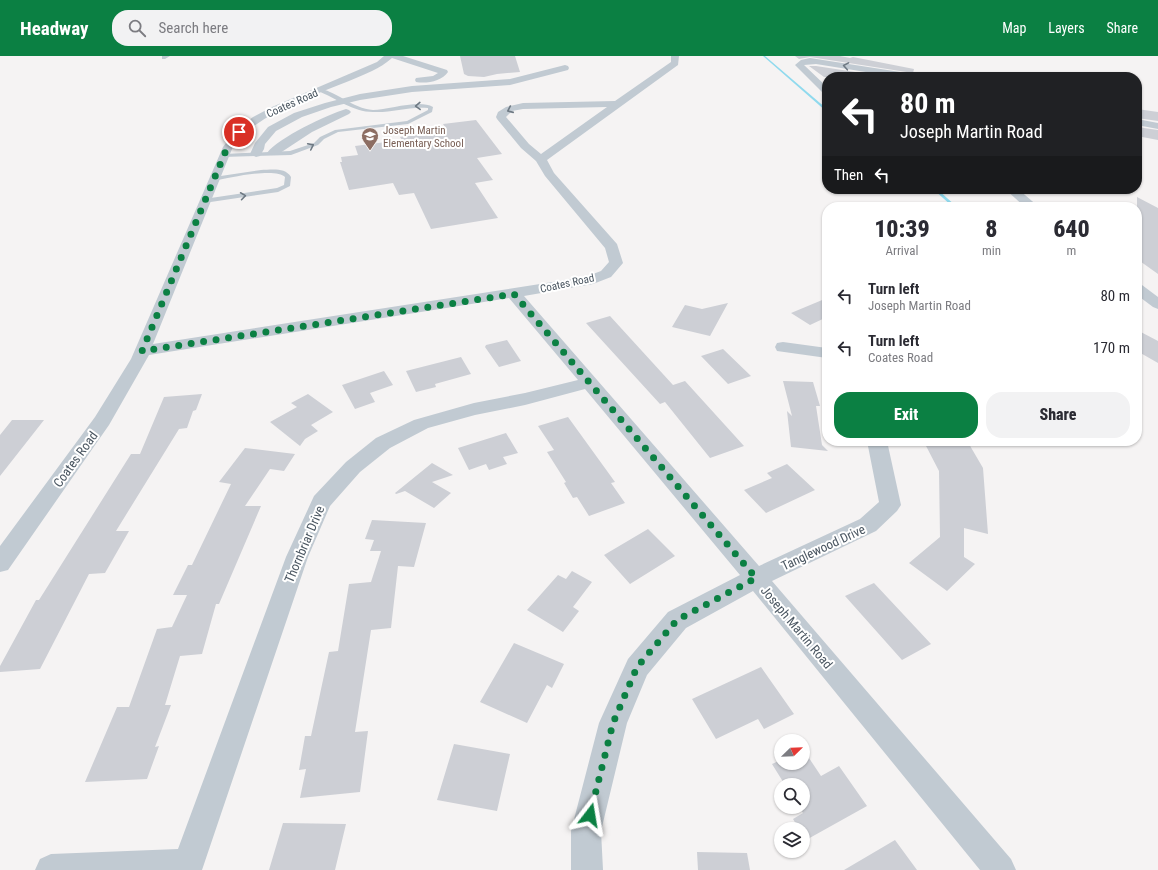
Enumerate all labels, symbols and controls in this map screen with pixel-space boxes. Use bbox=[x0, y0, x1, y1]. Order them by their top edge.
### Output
search box bbox=[112, 10, 392, 46]
text: Headway bbox=[20, 17, 88, 40]
icon: search bbox=[126, 17, 148, 39]
text: Search here bbox=[158, 19, 228, 37]
text: Map bbox=[1002, 20, 1026, 36]
text: Layers bbox=[1048, 20, 1085, 36]
text: Share bbox=[1107, 20, 1138, 36]
one-way arrow bbox=[843, 62, 850, 71]
street label: Coates Road bbox=[264, 86, 320, 121]
text: 80 m bbox=[900, 87, 956, 120]
icon: left bbox=[834, 88, 886, 140]
one-way arrow bbox=[415, 102, 421, 110]
one-way arrow bbox=[507, 105, 514, 113]
pin bbox=[222, 115, 256, 149]
icon: arrive bbox=[228, 121, 250, 143]
text: Joseph Martin Road bbox=[900, 121, 1043, 142]
place label: Joseph Martin Elementary School bbox=[383, 124, 464, 150]
school or university icon: Joseph Martin Elementary School bbox=[360, 126, 380, 151]
one-way arrow bbox=[307, 143, 314, 151]
icon: left bbox=[871, 164, 893, 186]
text: Then bbox=[834, 166, 863, 184]
one-way arrow bbox=[240, 192, 246, 201]
text: 10:39 bbox=[874, 215, 930, 243]
text: 8 bbox=[985, 215, 998, 243]
text: 640 bbox=[1053, 215, 1090, 243]
text: Arrival bbox=[885, 243, 919, 258]
text: min bbox=[982, 243, 1001, 258]
text: m bbox=[1067, 243, 1076, 258]
street label: Coates Road bbox=[539, 271, 595, 296]
text: Turn left bbox=[868, 280, 919, 298]
icon: left bbox=[834, 285, 856, 307]
text: 80 m bbox=[1100, 287, 1130, 305]
text: Joseph Martin Road bbox=[868, 298, 971, 313]
text: Turn left bbox=[868, 332, 919, 350]
icon: left bbox=[834, 337, 856, 359]
text: 170 m bbox=[1093, 339, 1130, 357]
text: Coates Road bbox=[868, 350, 933, 365]
button: Exit bbox=[834, 392, 978, 438]
button: Share bbox=[986, 392, 1130, 438]
street label: Coates Road bbox=[50, 429, 101, 490]
street label: Thornbriar Drive bbox=[281, 503, 327, 585]
street label: Tanglewood Drive bbox=[779, 521, 868, 573]
street label: Joseph Martin Road bbox=[758, 583, 835, 672]
north arrow bbox=[774, 734, 810, 770]
map controls bbox=[774, 734, 810, 858]
button: search bbox=[774, 778, 810, 814]
position arrow bbox=[569, 794, 611, 836]
button: layers bbox=[774, 822, 810, 858]

